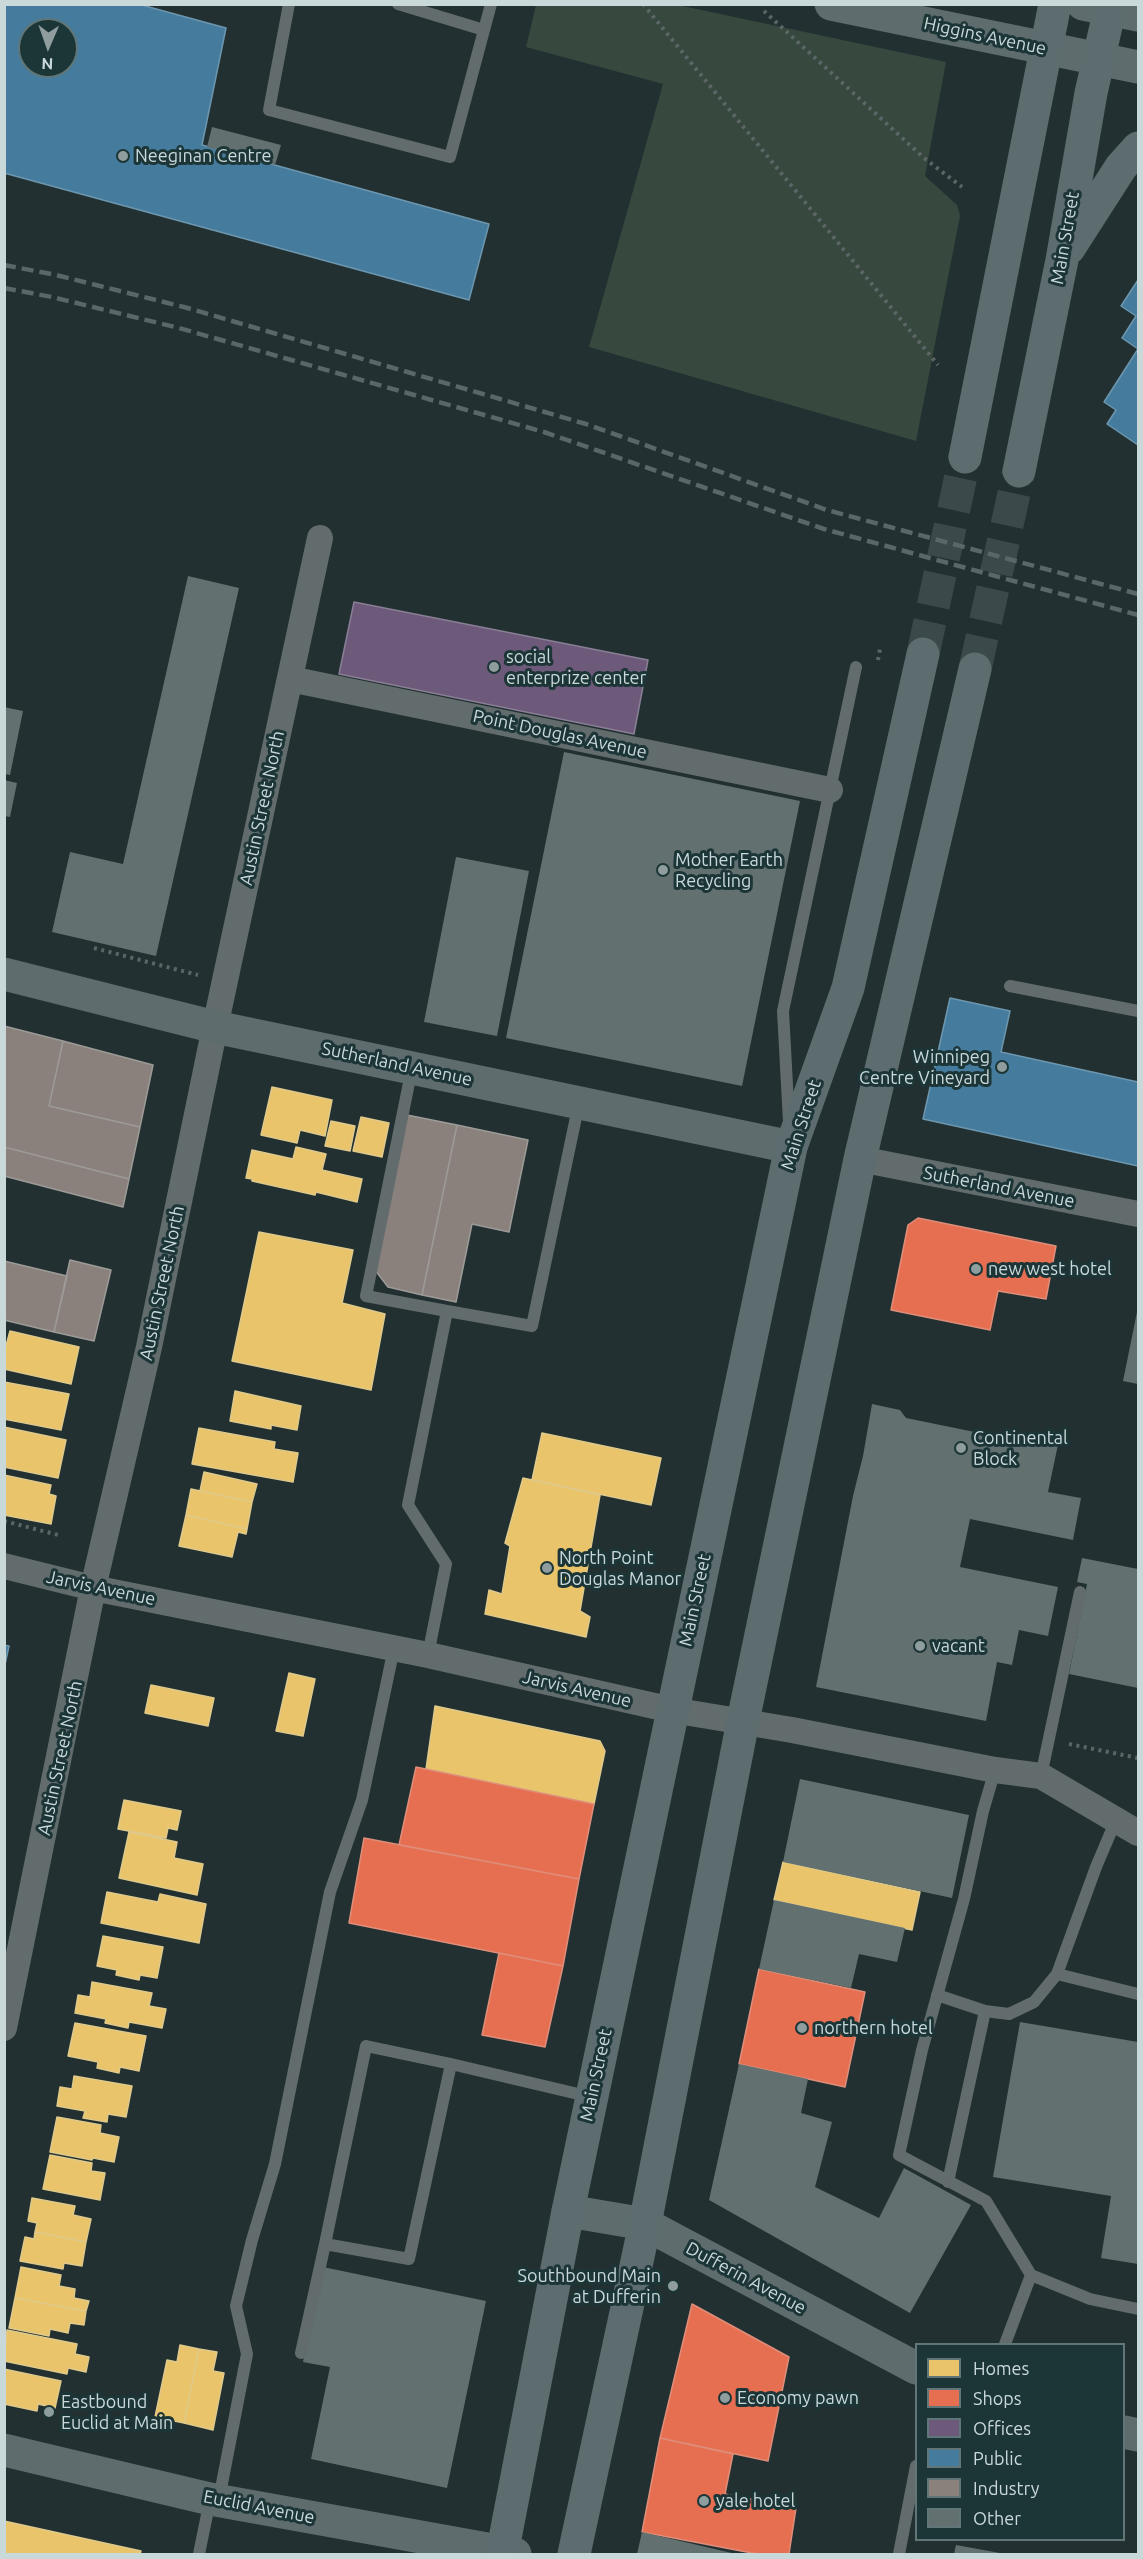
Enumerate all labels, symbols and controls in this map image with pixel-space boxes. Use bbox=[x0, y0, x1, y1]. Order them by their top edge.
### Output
street label: Higgins Avenue bbox=[922, 12, 1048, 60]
north arrow bbox=[18, 18, 78, 78]
text: N bbox=[41, 55, 54, 73]
place label: Neeginan Centre bbox=[135, 145, 271, 167]
marker: Neeginan Centre bbox=[116, 149, 130, 163]
street label: Main Street bbox=[1046, 190, 1084, 286]
place label: social enterprize center bbox=[506, 646, 646, 688]
marker: social enterprize center bbox=[487, 660, 501, 674]
street label: Point Douglas Avenue bbox=[471, 705, 649, 763]
street label: Austin Street North bbox=[235, 729, 289, 887]
place label: Mother Earth Recycling bbox=[675, 849, 783, 892]
marker: Mother Earth Recycling bbox=[656, 863, 670, 877]
street label: Sutherland Avenue bbox=[320, 1037, 474, 1091]
place label: Winnipeg Centre Vineyard bbox=[859, 1046, 990, 1088]
marker: Winnipeg Centre Vineyard bbox=[995, 1060, 1009, 1074]
street label: Main Street bbox=[776, 1077, 826, 1173]
street label: Sutherland Avenue bbox=[922, 1162, 1076, 1212]
street label: Austin Street North bbox=[135, 1204, 189, 1362]
place label: new west hotel bbox=[988, 1258, 1112, 1280]
marker: new west hotel bbox=[969, 1262, 983, 1276]
place label: Continental Block bbox=[973, 1427, 1068, 1470]
marker: Continental Block bbox=[954, 1441, 968, 1455]
place label: North Point Douglas Manor bbox=[559, 1547, 681, 1590]
street label: Main Street bbox=[675, 1552, 715, 1648]
marker: North Point Douglas Manor bbox=[540, 1561, 554, 1575]
street label: Jarvis Avenue bbox=[44, 1566, 158, 1610]
place label: vacant bbox=[932, 1635, 985, 1657]
marker: vacant bbox=[913, 1639, 927, 1653]
street label: Jarvis Avenue bbox=[520, 1666, 634, 1712]
street label: Austin Street North bbox=[33, 1679, 87, 1837]
place label: northern hotel bbox=[814, 2017, 933, 2039]
marker: northern hotel bbox=[795, 2021, 809, 2035]
street label: Main Street bbox=[576, 2027, 616, 2123]
street label: Dufferin Avenue bbox=[682, 2237, 810, 2319]
place label: Southbound Main at Dufferin bbox=[518, 2265, 661, 2308]
marker: Southbound Main at Dufferin bbox=[666, 2279, 680, 2293]
legend bbox=[915, 2343, 1125, 2541]
text: Homes bbox=[973, 2358, 1029, 2378]
place label: Economy pawn bbox=[737, 2387, 859, 2409]
text: Shops bbox=[973, 2388, 1022, 2408]
place label: Eastbound Euclid at Main bbox=[61, 2391, 173, 2434]
marker: Economy pawn bbox=[718, 2391, 732, 2405]
marker: Eastbound Euclid at Main bbox=[42, 2405, 56, 2419]
text: Offices bbox=[973, 2418, 1031, 2438]
text: Public bbox=[973, 2448, 1022, 2468]
text: Industry bbox=[973, 2478, 1039, 2498]
street label: Euclid Avenue bbox=[201, 2486, 317, 2528]
place label: yale hotel bbox=[716, 2490, 795, 2512]
marker: yale hotel bbox=[697, 2494, 711, 2508]
text: Other bbox=[973, 2508, 1021, 2528]

